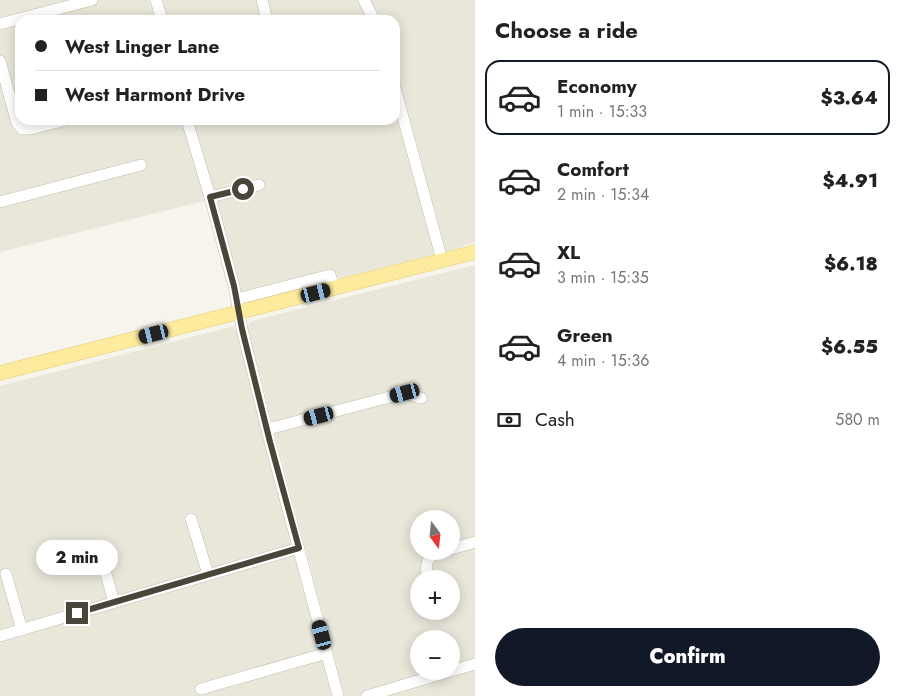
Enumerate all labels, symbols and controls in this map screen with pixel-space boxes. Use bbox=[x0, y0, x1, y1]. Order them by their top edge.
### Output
text: Choose a ride bbox=[495, 14, 638, 46]
text: West Linger Lane bbox=[65, 33, 219, 60]
text: Economy bbox=[557, 73, 637, 100]
icon: car bbox=[497, 75, 542, 120]
text: West Harmont Drive bbox=[65, 81, 245, 108]
text: $3.64 bbox=[821, 84, 878, 111]
text: 1 min · 15:33 bbox=[557, 100, 647, 123]
text: Comfort bbox=[557, 156, 629, 183]
icon: car bbox=[497, 158, 542, 203]
text: $4.91 bbox=[823, 167, 878, 194]
route start bbox=[232, 178, 254, 200]
text: 2 min · 15:34 bbox=[557, 183, 649, 206]
text: XL bbox=[557, 239, 580, 266]
icon: car bbox=[497, 241, 542, 286]
text: $6.18 bbox=[824, 250, 878, 277]
text: 3 min · 15:35 bbox=[557, 266, 649, 289]
car bbox=[299, 282, 332, 304]
text: Green bbox=[557, 322, 613, 349]
car bbox=[137, 323, 170, 345]
icon: car bbox=[497, 324, 542, 369]
text: $6.55 bbox=[821, 333, 878, 360]
text: 4 min · 15:36 bbox=[557, 349, 650, 372]
car bbox=[388, 382, 421, 404]
car bbox=[302, 405, 335, 427]
icon: cash bbox=[495, 406, 523, 434]
text: Cash bbox=[535, 406, 575, 433]
text: 580 m bbox=[835, 408, 880, 431]
north arrow bbox=[410, 510, 460, 560]
map controls bbox=[410, 510, 460, 680]
callout: 2 min bbox=[36, 540, 118, 576]
text: 2 min bbox=[56, 546, 98, 569]
button: + bbox=[410, 570, 460, 620]
route end bbox=[66, 602, 88, 624]
car bbox=[310, 619, 333, 651]
button: Confirm bbox=[495, 628, 880, 686]
button: − bbox=[410, 630, 460, 680]

